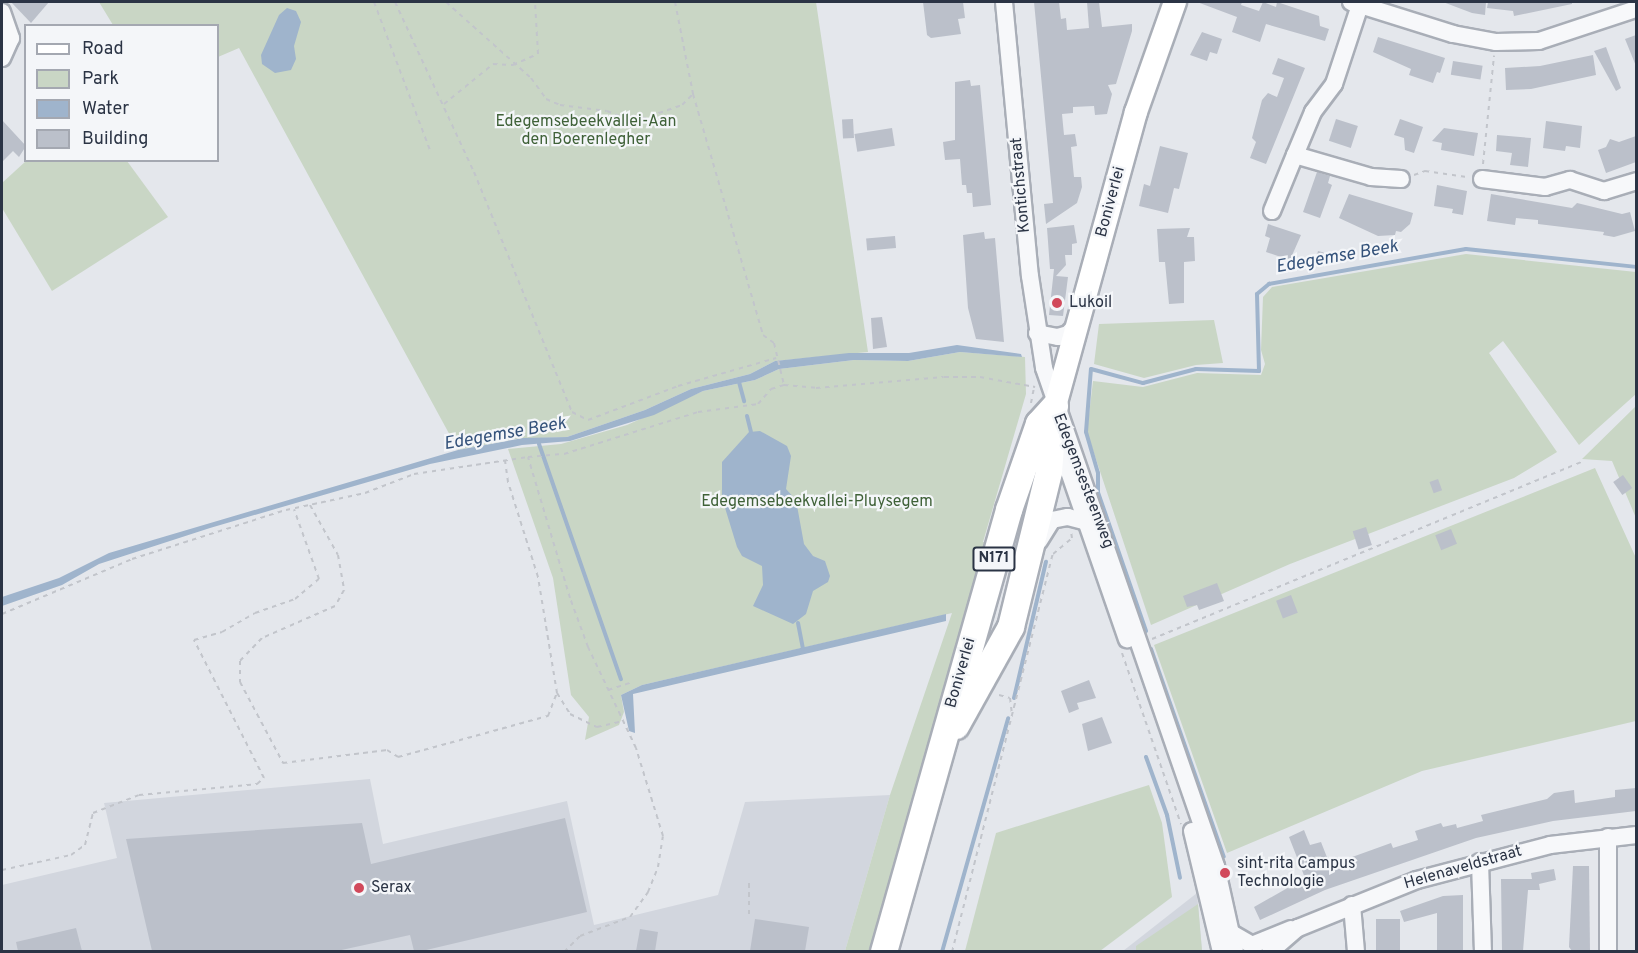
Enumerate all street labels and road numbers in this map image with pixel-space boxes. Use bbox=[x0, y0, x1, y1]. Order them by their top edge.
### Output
street label: Kontichstraat bbox=[1007, 136, 1035, 234]
street label: Boniverlei bbox=[1092, 165, 1130, 239]
street label: Edegemsesteenweg bbox=[1048, 411, 1118, 551]
road number: N171 bbox=[972, 547, 1016, 571]
street label: Boniverlei bbox=[942, 636, 980, 710]
street label: Helenaveldstraat bbox=[1402, 842, 1524, 894]

